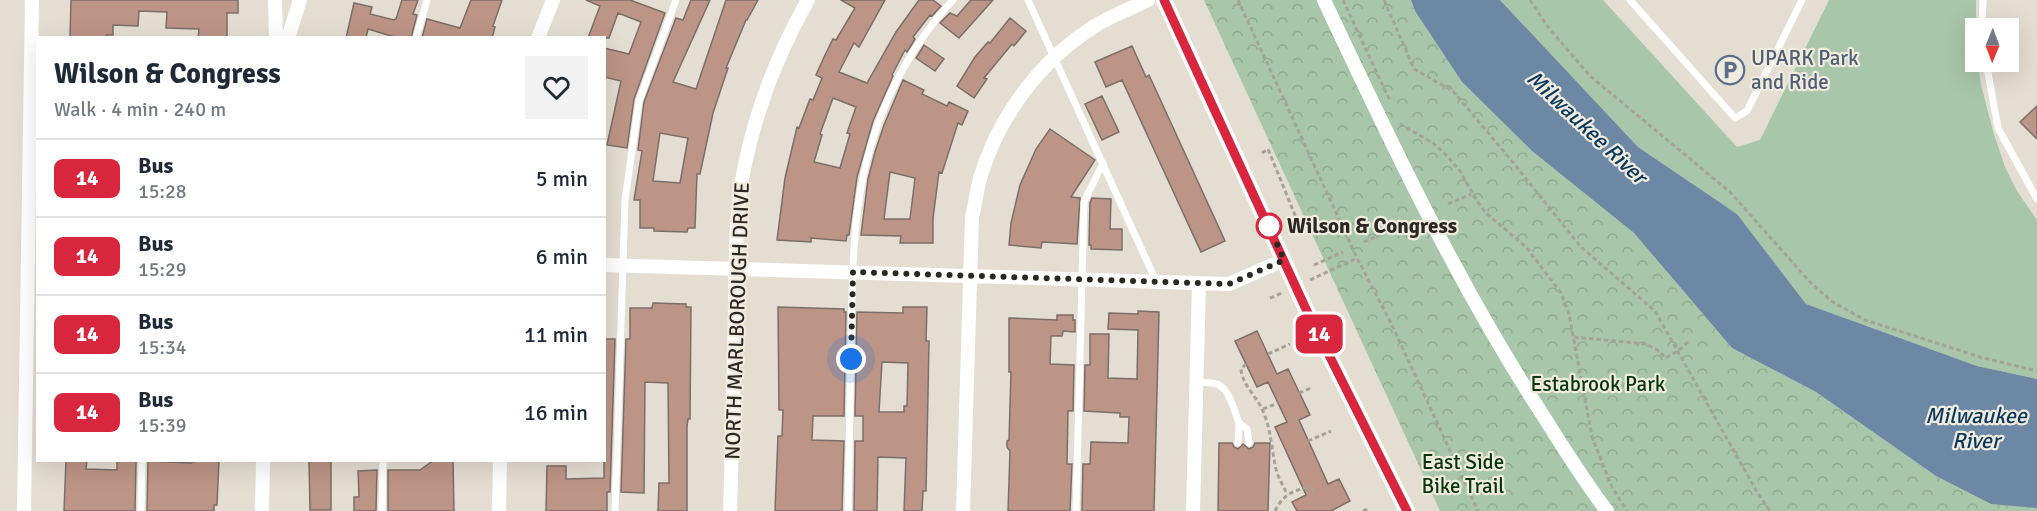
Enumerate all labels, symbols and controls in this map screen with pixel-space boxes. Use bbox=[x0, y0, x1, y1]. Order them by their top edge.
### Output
north arrow bbox=[1965, 18, 2019, 72]
map controls bbox=[1965, 18, 2019, 72]
place label: UPARK Park and Ride bbox=[1751, 45, 1859, 95]
parking icon: UPARK Park and Ride bbox=[1714, 54, 1746, 86]
button: heart bbox=[525, 56, 588, 119]
text: Wilson & Congress bbox=[54, 57, 281, 91]
water label: Milwaukee River bbox=[1521, 65, 1655, 191]
text: Walk · 4 min · 240 m bbox=[54, 97, 226, 122]
text: Bus bbox=[138, 152, 173, 179]
text: 14 bbox=[76, 165, 98, 191]
text: 5 min bbox=[536, 165, 588, 192]
text: 15:28 bbox=[138, 179, 187, 204]
street label: NORTH MARLBOROUGH DRIVE bbox=[719, 182, 755, 460]
marker: Wilson & Congress bbox=[1256, 213, 1282, 239]
place label: Wilson & Congress bbox=[1287, 213, 1457, 239]
text: Bus bbox=[138, 230, 173, 257]
text: 14 bbox=[76, 243, 98, 269]
text: 6 min bbox=[536, 243, 588, 270]
text: 15:29 bbox=[138, 257, 187, 282]
text: Bus bbox=[138, 308, 173, 335]
line badge: 14 bbox=[1292, 314, 1346, 354]
text: 14 bbox=[76, 321, 98, 347]
text: 11 min bbox=[524, 321, 588, 348]
text: 14 bbox=[1308, 321, 1330, 347]
text: 15:34 bbox=[138, 335, 187, 360]
your location bbox=[836, 344, 866, 374]
park label: Estabrook Park bbox=[1531, 371, 1666, 397]
text: Bus bbox=[138, 386, 173, 413]
text: 14 bbox=[76, 399, 98, 425]
text: 16 min bbox=[524, 399, 588, 426]
water label: Milwaukee River bbox=[1925, 402, 2028, 454]
text: 15:39 bbox=[138, 413, 187, 438]
park label: East Side Bike Trail bbox=[1421, 449, 1505, 499]

